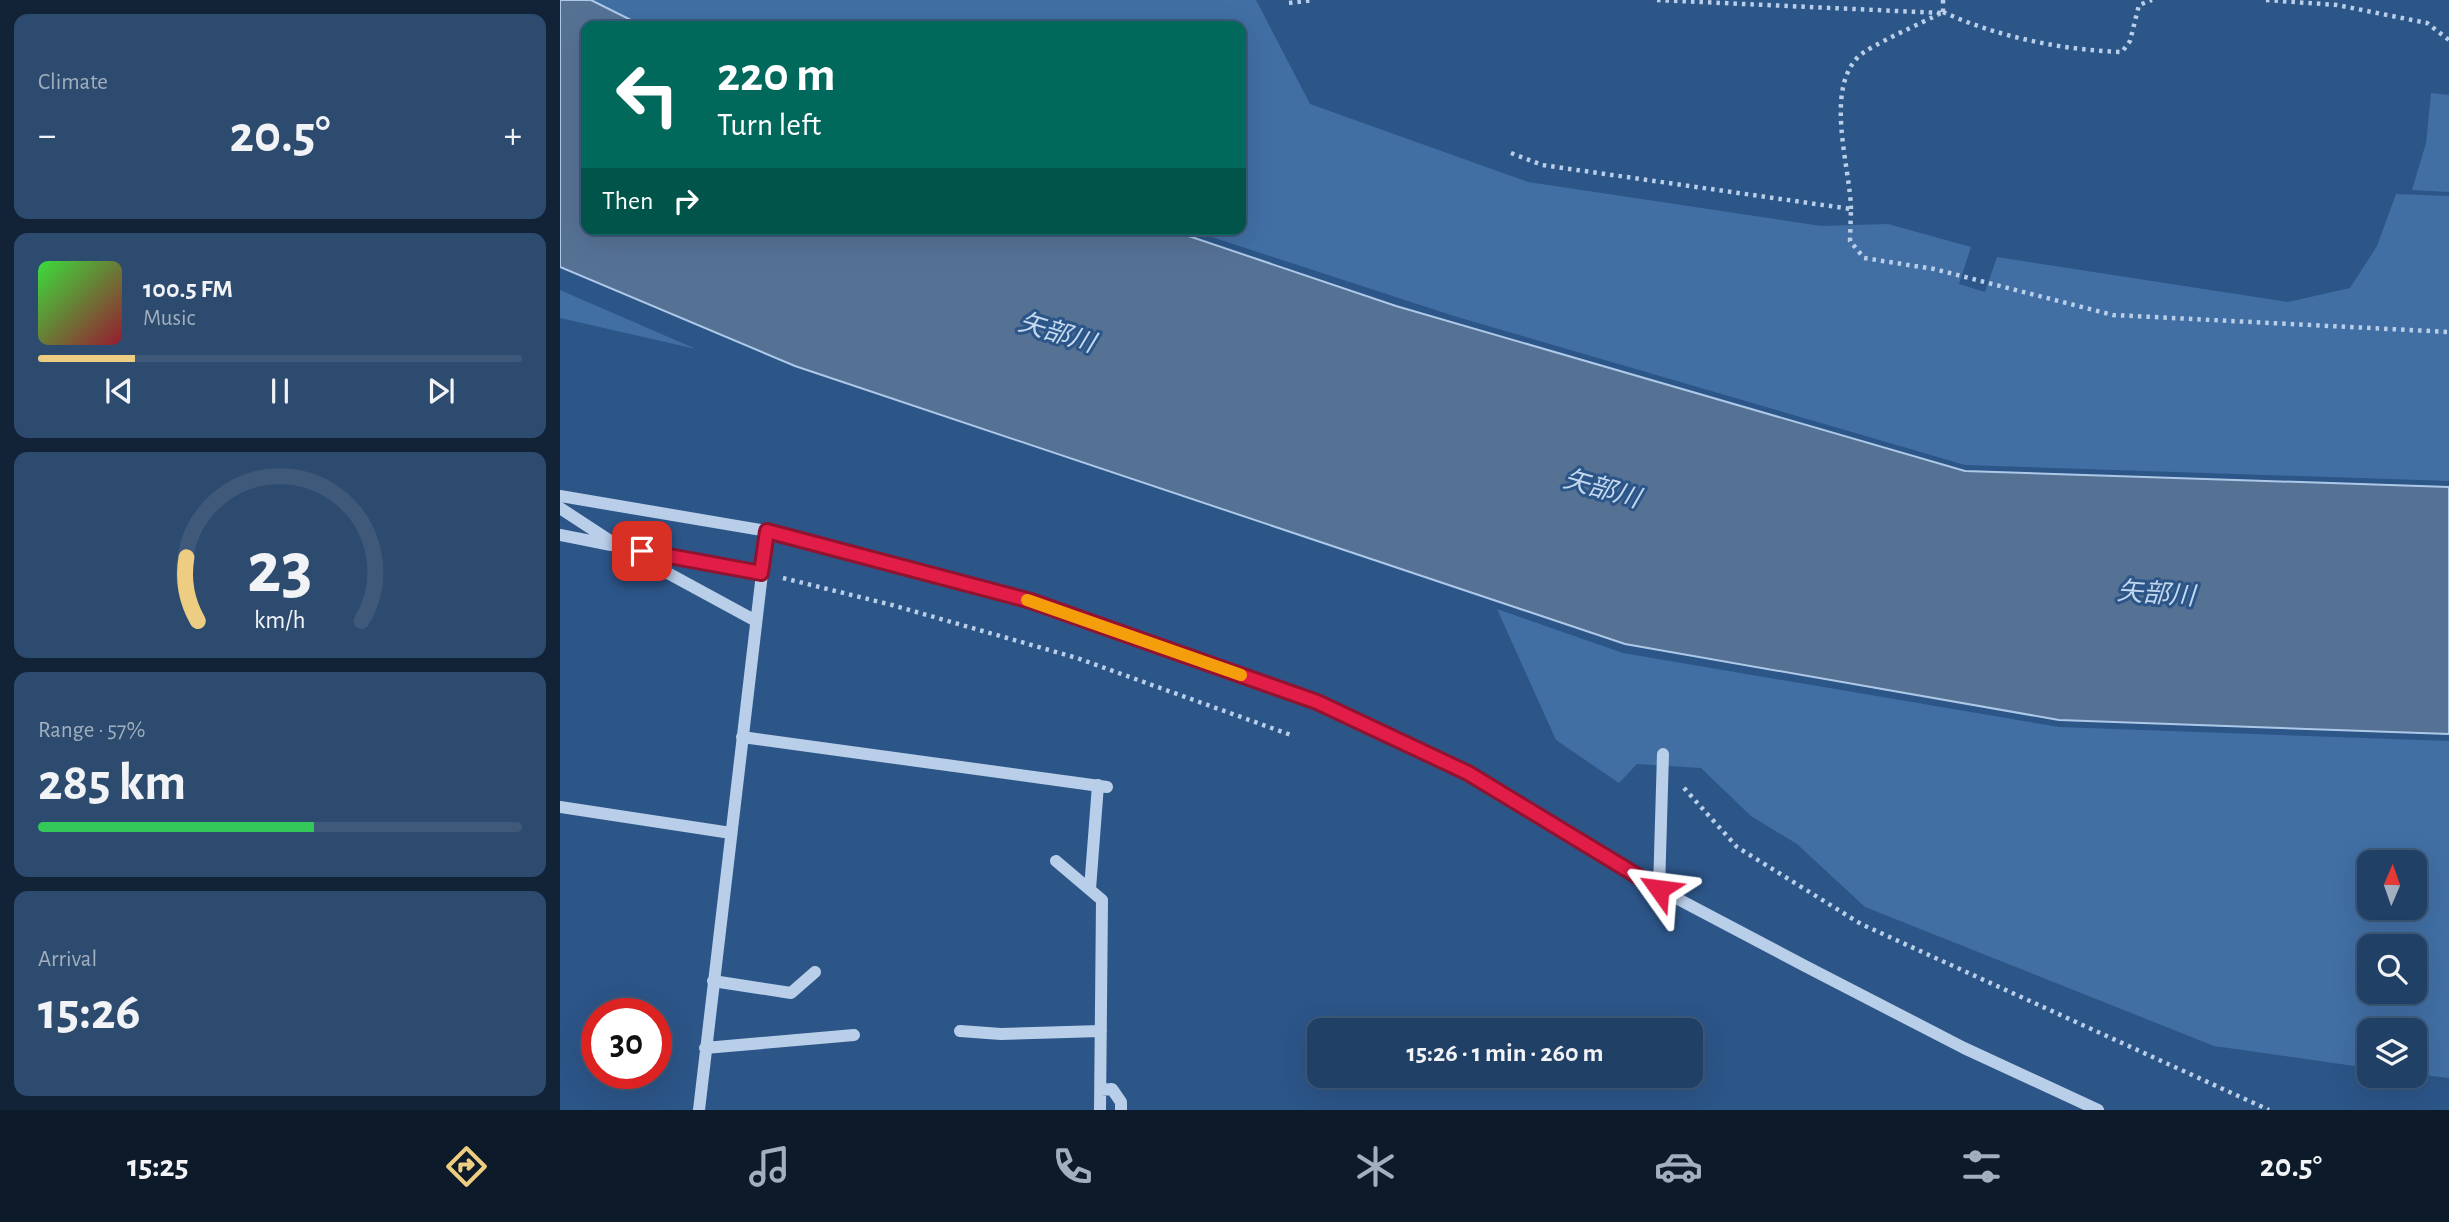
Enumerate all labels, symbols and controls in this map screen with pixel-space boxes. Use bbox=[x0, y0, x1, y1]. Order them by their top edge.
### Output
icon: left bbox=[602, 49, 693, 140]
text: 220 m bbox=[717, 51, 836, 100]
text: Climate bbox=[38, 71, 108, 94]
text: 20.5° bbox=[229, 109, 331, 161]
text: Turn left bbox=[717, 109, 821, 141]
text: − bbox=[38, 117, 56, 155]
text: + bbox=[504, 117, 522, 155]
icon: right bbox=[667, 182, 705, 220]
text: Then bbox=[602, 188, 653, 214]
text: 100.5 FM bbox=[143, 276, 233, 302]
text: Music bbox=[143, 307, 195, 330]
water label: 矢部川 bbox=[1016, 308, 1101, 358]
icon: previous bbox=[100, 372, 138, 410]
icon: pause bbox=[261, 372, 299, 410]
icon: next bbox=[422, 372, 460, 410]
water label: 矢部川 bbox=[1561, 465, 1646, 513]
pin bbox=[612, 521, 672, 581]
icon: arrive bbox=[623, 532, 661, 570]
text: 23 bbox=[247, 533, 313, 606]
water label: 矢部川 bbox=[2116, 577, 2199, 610]
text: km/h bbox=[254, 608, 306, 633]
text: Range · 57% bbox=[38, 719, 145, 742]
text: 285 km bbox=[38, 757, 186, 809]
north arrow bbox=[2357, 850, 2427, 920]
map controls bbox=[2357, 850, 2427, 1088]
position arrow bbox=[1622, 852, 1696, 926]
button: search bbox=[2357, 934, 2427, 1004]
text: Arrival bbox=[38, 948, 97, 971]
text: 15:26 bbox=[38, 986, 141, 1038]
speed limit sign: 30 bbox=[581, 998, 672, 1089]
button: layers bbox=[2357, 1018, 2427, 1088]
text: 15:26 · 1 min · 260 m bbox=[1406, 1040, 1604, 1066]
icon: directions bbox=[442, 1142, 491, 1191]
icon: music bbox=[745, 1142, 794, 1191]
icon: phone bbox=[1048, 1142, 1097, 1191]
icon: climate bbox=[1351, 1142, 1400, 1191]
icon: car bbox=[1654, 1142, 1703, 1191]
icon: filters bbox=[1957, 1142, 2006, 1191]
text: 15:25 bbox=[127, 1150, 189, 1182]
text: 20.5° bbox=[2260, 1150, 2322, 1182]

